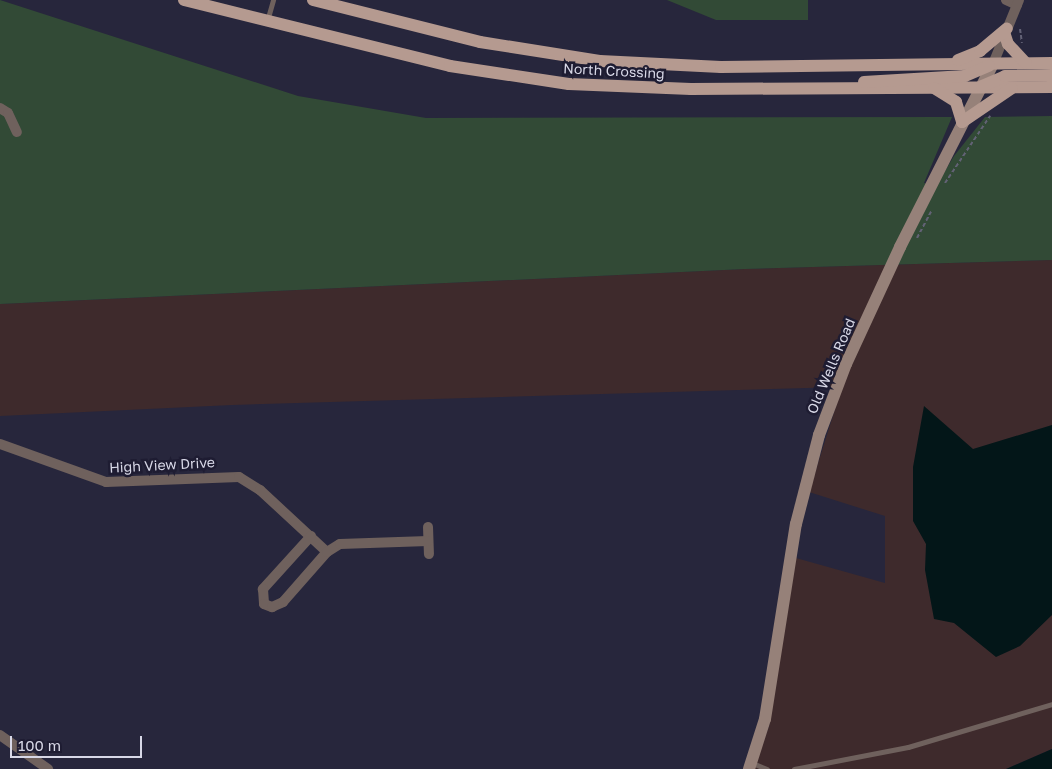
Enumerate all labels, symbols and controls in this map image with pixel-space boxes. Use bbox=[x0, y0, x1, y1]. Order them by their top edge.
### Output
street label: North Crossing bbox=[563, 60, 665, 82]
street label: Old Wells Road bbox=[803, 316, 859, 416]
street label: High View Drive bbox=[109, 454, 215, 476]
scale bar bbox=[12, 726, 145, 758]
text: 100 m bbox=[18, 736, 61, 754]

